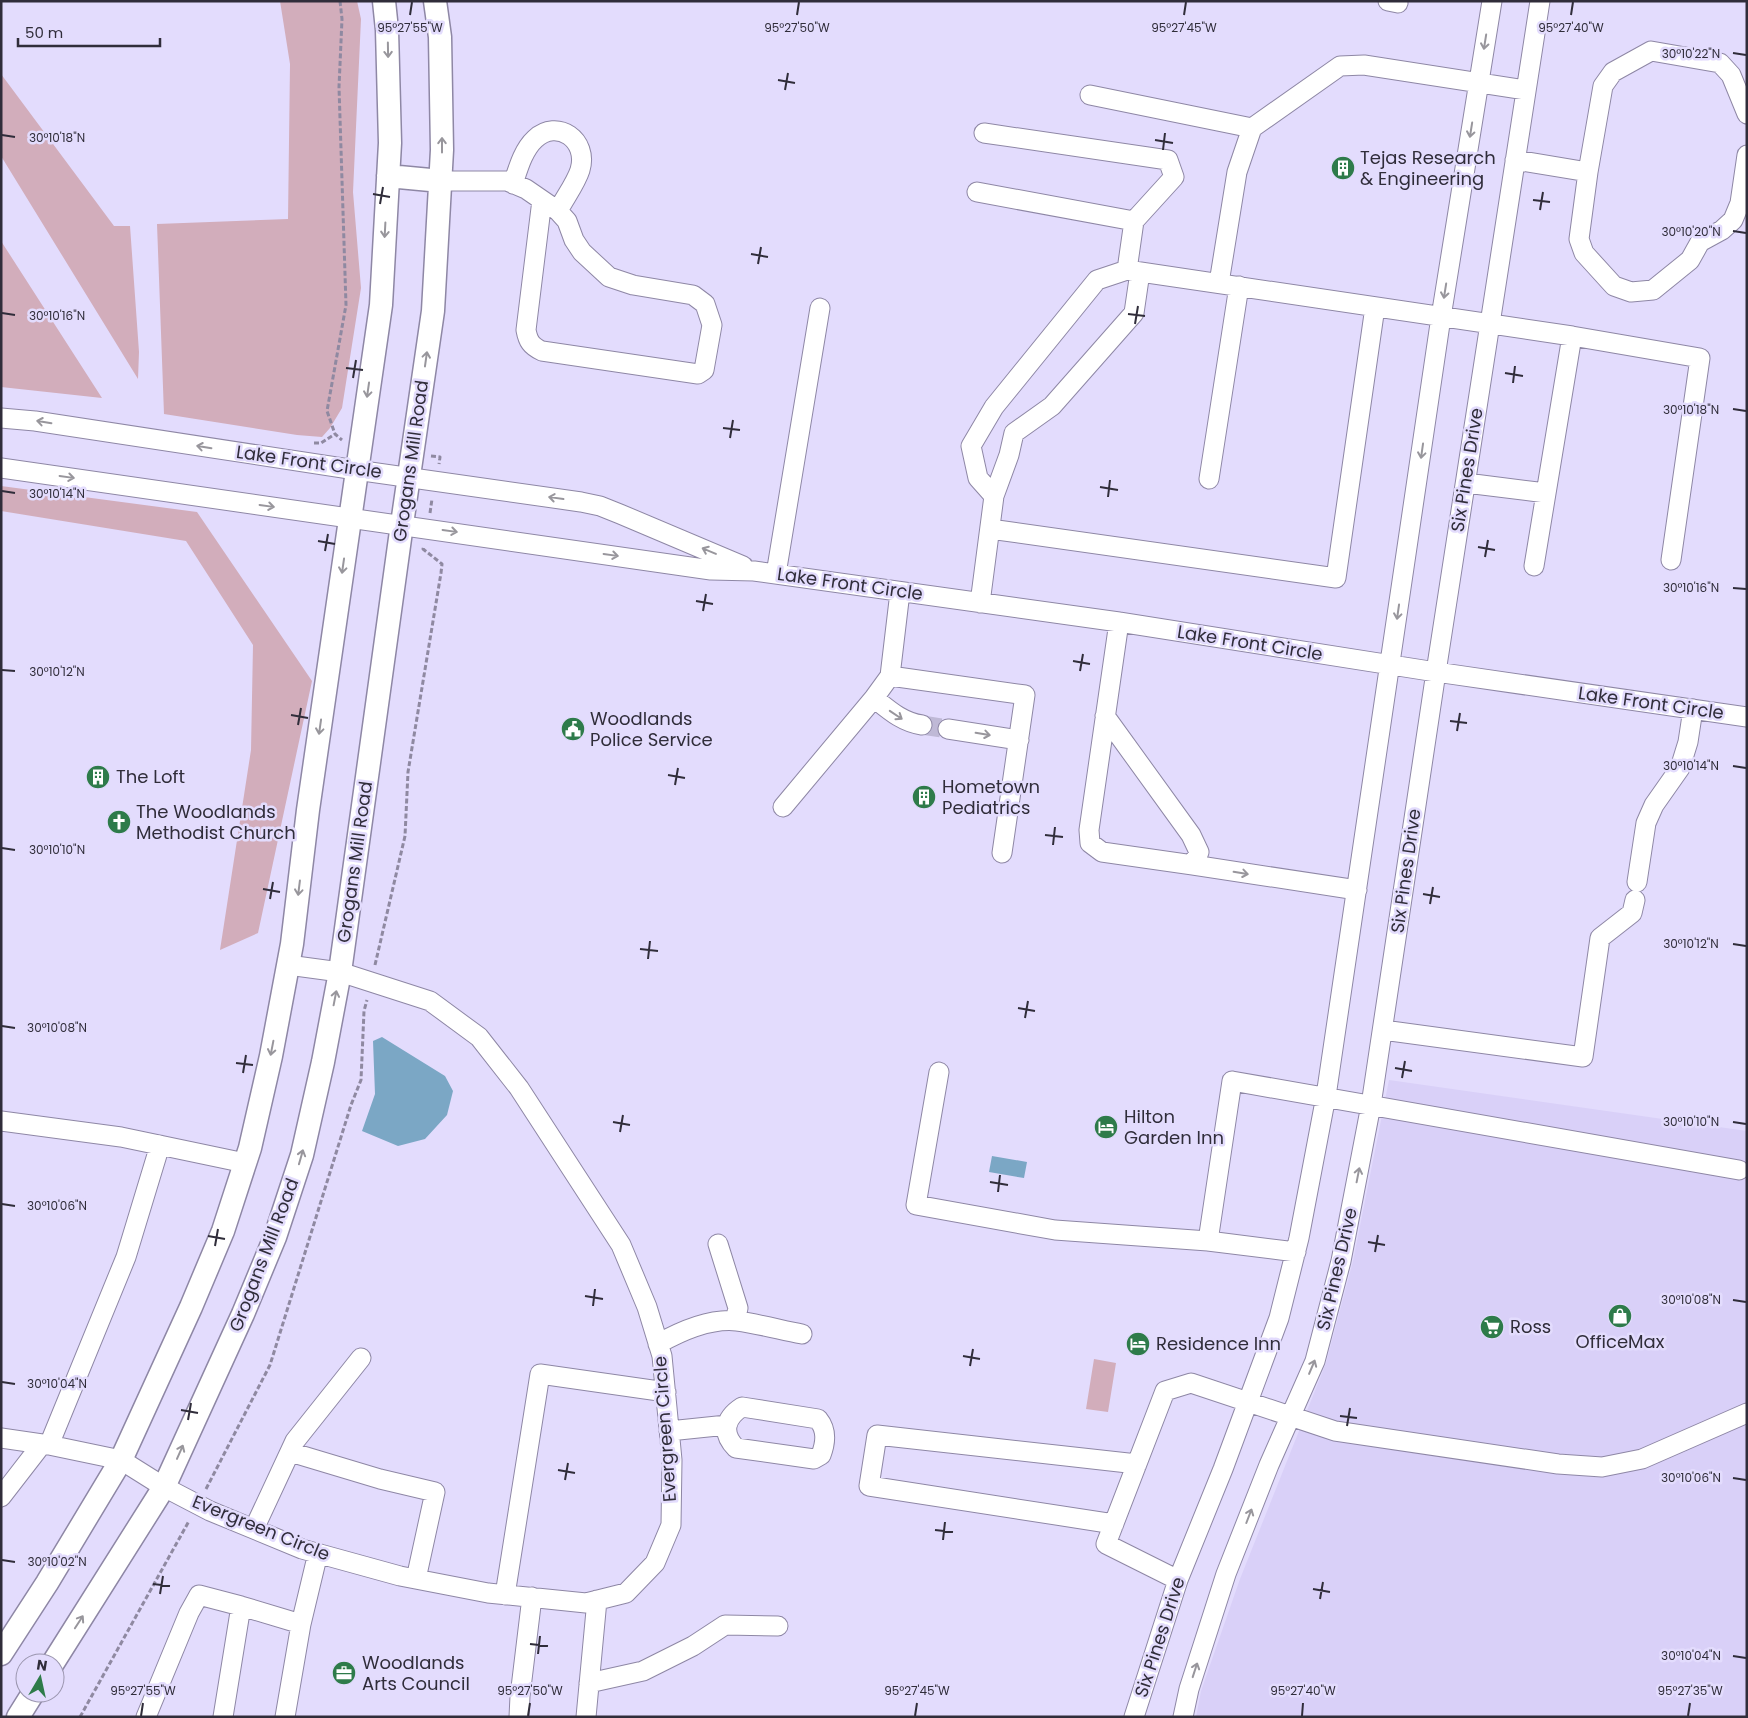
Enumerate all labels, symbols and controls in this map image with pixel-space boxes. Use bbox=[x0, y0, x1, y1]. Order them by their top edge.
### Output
scale bar bbox=[18, 15, 160, 47]
text: 95°27'55"W bbox=[377, 19, 443, 36]
text: 95°27'50"W bbox=[764, 19, 830, 36]
text: 95°27'45"W bbox=[1151, 19, 1217, 36]
text: 95°27'40"W bbox=[1538, 19, 1604, 36]
text: 50 m bbox=[25, 22, 63, 43]
one-way arrow bbox=[1480, 33, 1490, 49]
one-way arrow bbox=[383, 42, 393, 58]
text: 30°10'22"N bbox=[1662, 45, 1720, 62]
one-way arrow bbox=[1466, 122, 1476, 138]
text: 30°10'18"N bbox=[29, 129, 85, 146]
one-way arrow bbox=[437, 137, 447, 154]
place label: Tejas Research & Engineering bbox=[1360, 145, 1496, 191]
building icon: Tejas Research & Engineering bbox=[1330, 155, 1356, 181]
one-way arrow bbox=[380, 221, 390, 237]
text: 30°10'20"N bbox=[1661, 223, 1721, 240]
one-way arrow bbox=[1440, 282, 1450, 298]
text: 30°10'16"N bbox=[29, 307, 85, 324]
one-way arrow bbox=[421, 352, 431, 368]
street label: Grogans Mill Road bbox=[387, 379, 434, 543]
one-way arrow bbox=[363, 382, 373, 398]
text: 30°10'18"N bbox=[1663, 401, 1719, 418]
street label: Six Pines Drive bbox=[1444, 406, 1489, 534]
one-way arrow bbox=[36, 417, 52, 427]
street label: Lake Front Circle bbox=[235, 439, 384, 484]
one-way arrow bbox=[197, 441, 213, 451]
one-way arrow bbox=[1416, 443, 1426, 459]
one-way arrow bbox=[59, 473, 75, 483]
text: 30°10'14"N bbox=[29, 485, 85, 502]
one-way arrow bbox=[549, 493, 565, 503]
one-way arrow bbox=[259, 501, 275, 511]
one-way arrow bbox=[442, 526, 458, 536]
one-way arrow bbox=[702, 546, 717, 556]
one-way arrow bbox=[602, 550, 618, 560]
one-way arrow bbox=[337, 558, 347, 574]
street label: Lake Front Circle bbox=[776, 561, 925, 606]
text: 30°10'16"N bbox=[1663, 579, 1719, 596]
one-way arrow bbox=[1393, 604, 1403, 620]
street label: Lake Front Circle bbox=[1176, 619, 1325, 666]
text: 30°10'12"N bbox=[29, 663, 85, 680]
street label: Lake Front Circle bbox=[1577, 680, 1726, 725]
place label: Woodlands Police Service bbox=[590, 706, 713, 752]
one-way arrow bbox=[889, 709, 903, 720]
public building icon: Woodlands Police Service bbox=[560, 716, 586, 742]
one-way arrow bbox=[315, 719, 325, 735]
one-way arrow bbox=[975, 730, 991, 740]
text: 30°10'14"N bbox=[1663, 757, 1719, 774]
building icon: The Loft bbox=[85, 764, 111, 790]
place label: The Loft bbox=[116, 764, 185, 789]
place label: Hometown Pediatrics bbox=[942, 774, 1040, 820]
street label: Grogans Mill Road bbox=[331, 780, 378, 944]
building icon: Hometown Pediatrics bbox=[911, 784, 937, 810]
place label: The Woodlands Methodist Church bbox=[136, 799, 296, 845]
street label: Six Pines Drive bbox=[1384, 807, 1427, 935]
church icon: The Woodlands Methodist Church bbox=[106, 809, 132, 835]
text: 30°10'10"N bbox=[29, 841, 85, 858]
one-way arrow bbox=[1233, 868, 1249, 878]
one-way arrow bbox=[294, 880, 304, 896]
text: 30°10'12"N bbox=[1663, 935, 1719, 952]
one-way arrow bbox=[331, 990, 341, 1006]
text: 30°10'08"N bbox=[27, 1019, 87, 1036]
one-way arrow bbox=[267, 1040, 276, 1056]
place label: Hilton Garden Inn bbox=[1124, 1104, 1224, 1150]
text: 30°10'10"N bbox=[1663, 1113, 1719, 1130]
hotel icon: Hilton Garden Inn bbox=[1093, 1114, 1119, 1140]
one-way arrow bbox=[297, 1149, 307, 1165]
one-way arrow bbox=[1354, 1167, 1363, 1183]
street label: Grogans Mill Road bbox=[223, 1174, 304, 1335]
text: 30°10'06"N bbox=[27, 1197, 87, 1214]
street label: Six Pines Drive bbox=[1310, 1205, 1363, 1333]
text: 30°10'08"N bbox=[1661, 1291, 1721, 1308]
shop icon: OfficeMax bbox=[1607, 1303, 1633, 1329]
supermarket icon: Ross bbox=[1479, 1314, 1505, 1340]
place label: Ross bbox=[1510, 1314, 1551, 1339]
place label: OfficeMax bbox=[1576, 1329, 1665, 1354]
hotel icon: Residence Inn bbox=[1125, 1331, 1151, 1357]
place label: Residence Inn bbox=[1156, 1331, 1281, 1356]
street label: Evergreen Circle bbox=[647, 1355, 682, 1503]
one-way arrow bbox=[1308, 1360, 1317, 1375]
text: 30°10'04"N bbox=[27, 1375, 87, 1392]
one-way arrow bbox=[175, 1445, 185, 1460]
text: 30°10'06"N bbox=[1661, 1469, 1721, 1486]
street label: Evergreen Circle bbox=[189, 1489, 334, 1567]
one-way arrow bbox=[1244, 1509, 1254, 1524]
text: 30°10'02"N bbox=[27, 1553, 87, 1570]
street label: Six Pines Drive bbox=[1128, 1573, 1191, 1700]
one-way arrow bbox=[74, 1615, 84, 1629]
text: 30°10'04"N bbox=[1661, 1647, 1721, 1664]
place label: Woodlands Arts Council bbox=[362, 1650, 470, 1696]
north arrow bbox=[15, 1653, 65, 1703]
text: N bbox=[35, 1654, 49, 1676]
office icon: Woodlands Arts Council bbox=[331, 1660, 357, 1686]
one-way arrow bbox=[1191, 1662, 1201, 1678]
text: 95°27'55"W bbox=[110, 1682, 176, 1699]
text: 95°27'50"W bbox=[497, 1682, 563, 1699]
text: 95°27'45"W bbox=[884, 1682, 950, 1699]
text: 95°27'40"W bbox=[1270, 1682, 1336, 1699]
text: 95°27'35"W bbox=[1657, 1682, 1723, 1699]

